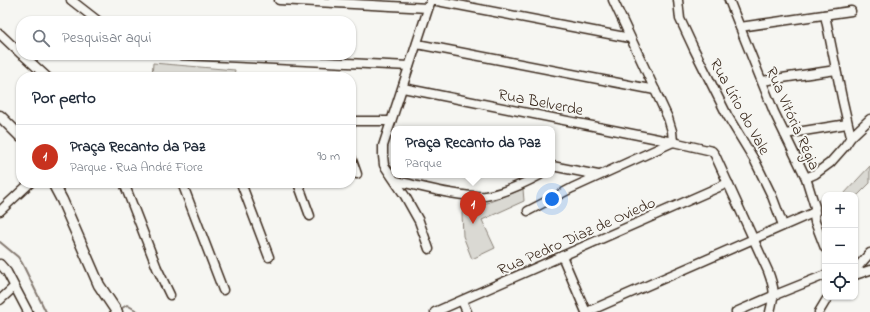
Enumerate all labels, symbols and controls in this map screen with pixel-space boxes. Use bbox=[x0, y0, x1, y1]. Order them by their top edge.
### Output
search box bbox=[16, 16, 356, 60]
icon: search bbox=[30, 27, 52, 49]
text: Pesquisar aqui bbox=[62, 27, 151, 49]
street label: Rua Lírio do Vale bbox=[703, 54, 776, 160]
street label: Rua Vitória Régia bbox=[759, 63, 826, 174]
street label: Rua Belverde bbox=[496, 83, 586, 123]
text: Por perto bbox=[32, 86, 96, 111]
popup bbox=[391, 126, 555, 178]
text: Praça Recanto da Paz bbox=[405, 132, 541, 154]
text: Praça Recanto da Paz bbox=[70, 136, 205, 158]
text: 1 bbox=[43, 147, 47, 166]
text: 90 m bbox=[317, 147, 340, 166]
text: Parque bbox=[405, 154, 442, 173]
text: Parque · Rua André Fiore bbox=[70, 158, 203, 177]
your location bbox=[542, 189, 562, 209]
pin: 1 bbox=[460, 191, 486, 224]
street label: Rua Pedro Diaz de Oviedo bbox=[494, 191, 660, 282]
map controls bbox=[822, 192, 858, 300]
button: + bbox=[822, 192, 858, 228]
button: − bbox=[822, 228, 858, 264]
button: locate bbox=[822, 264, 858, 300]

